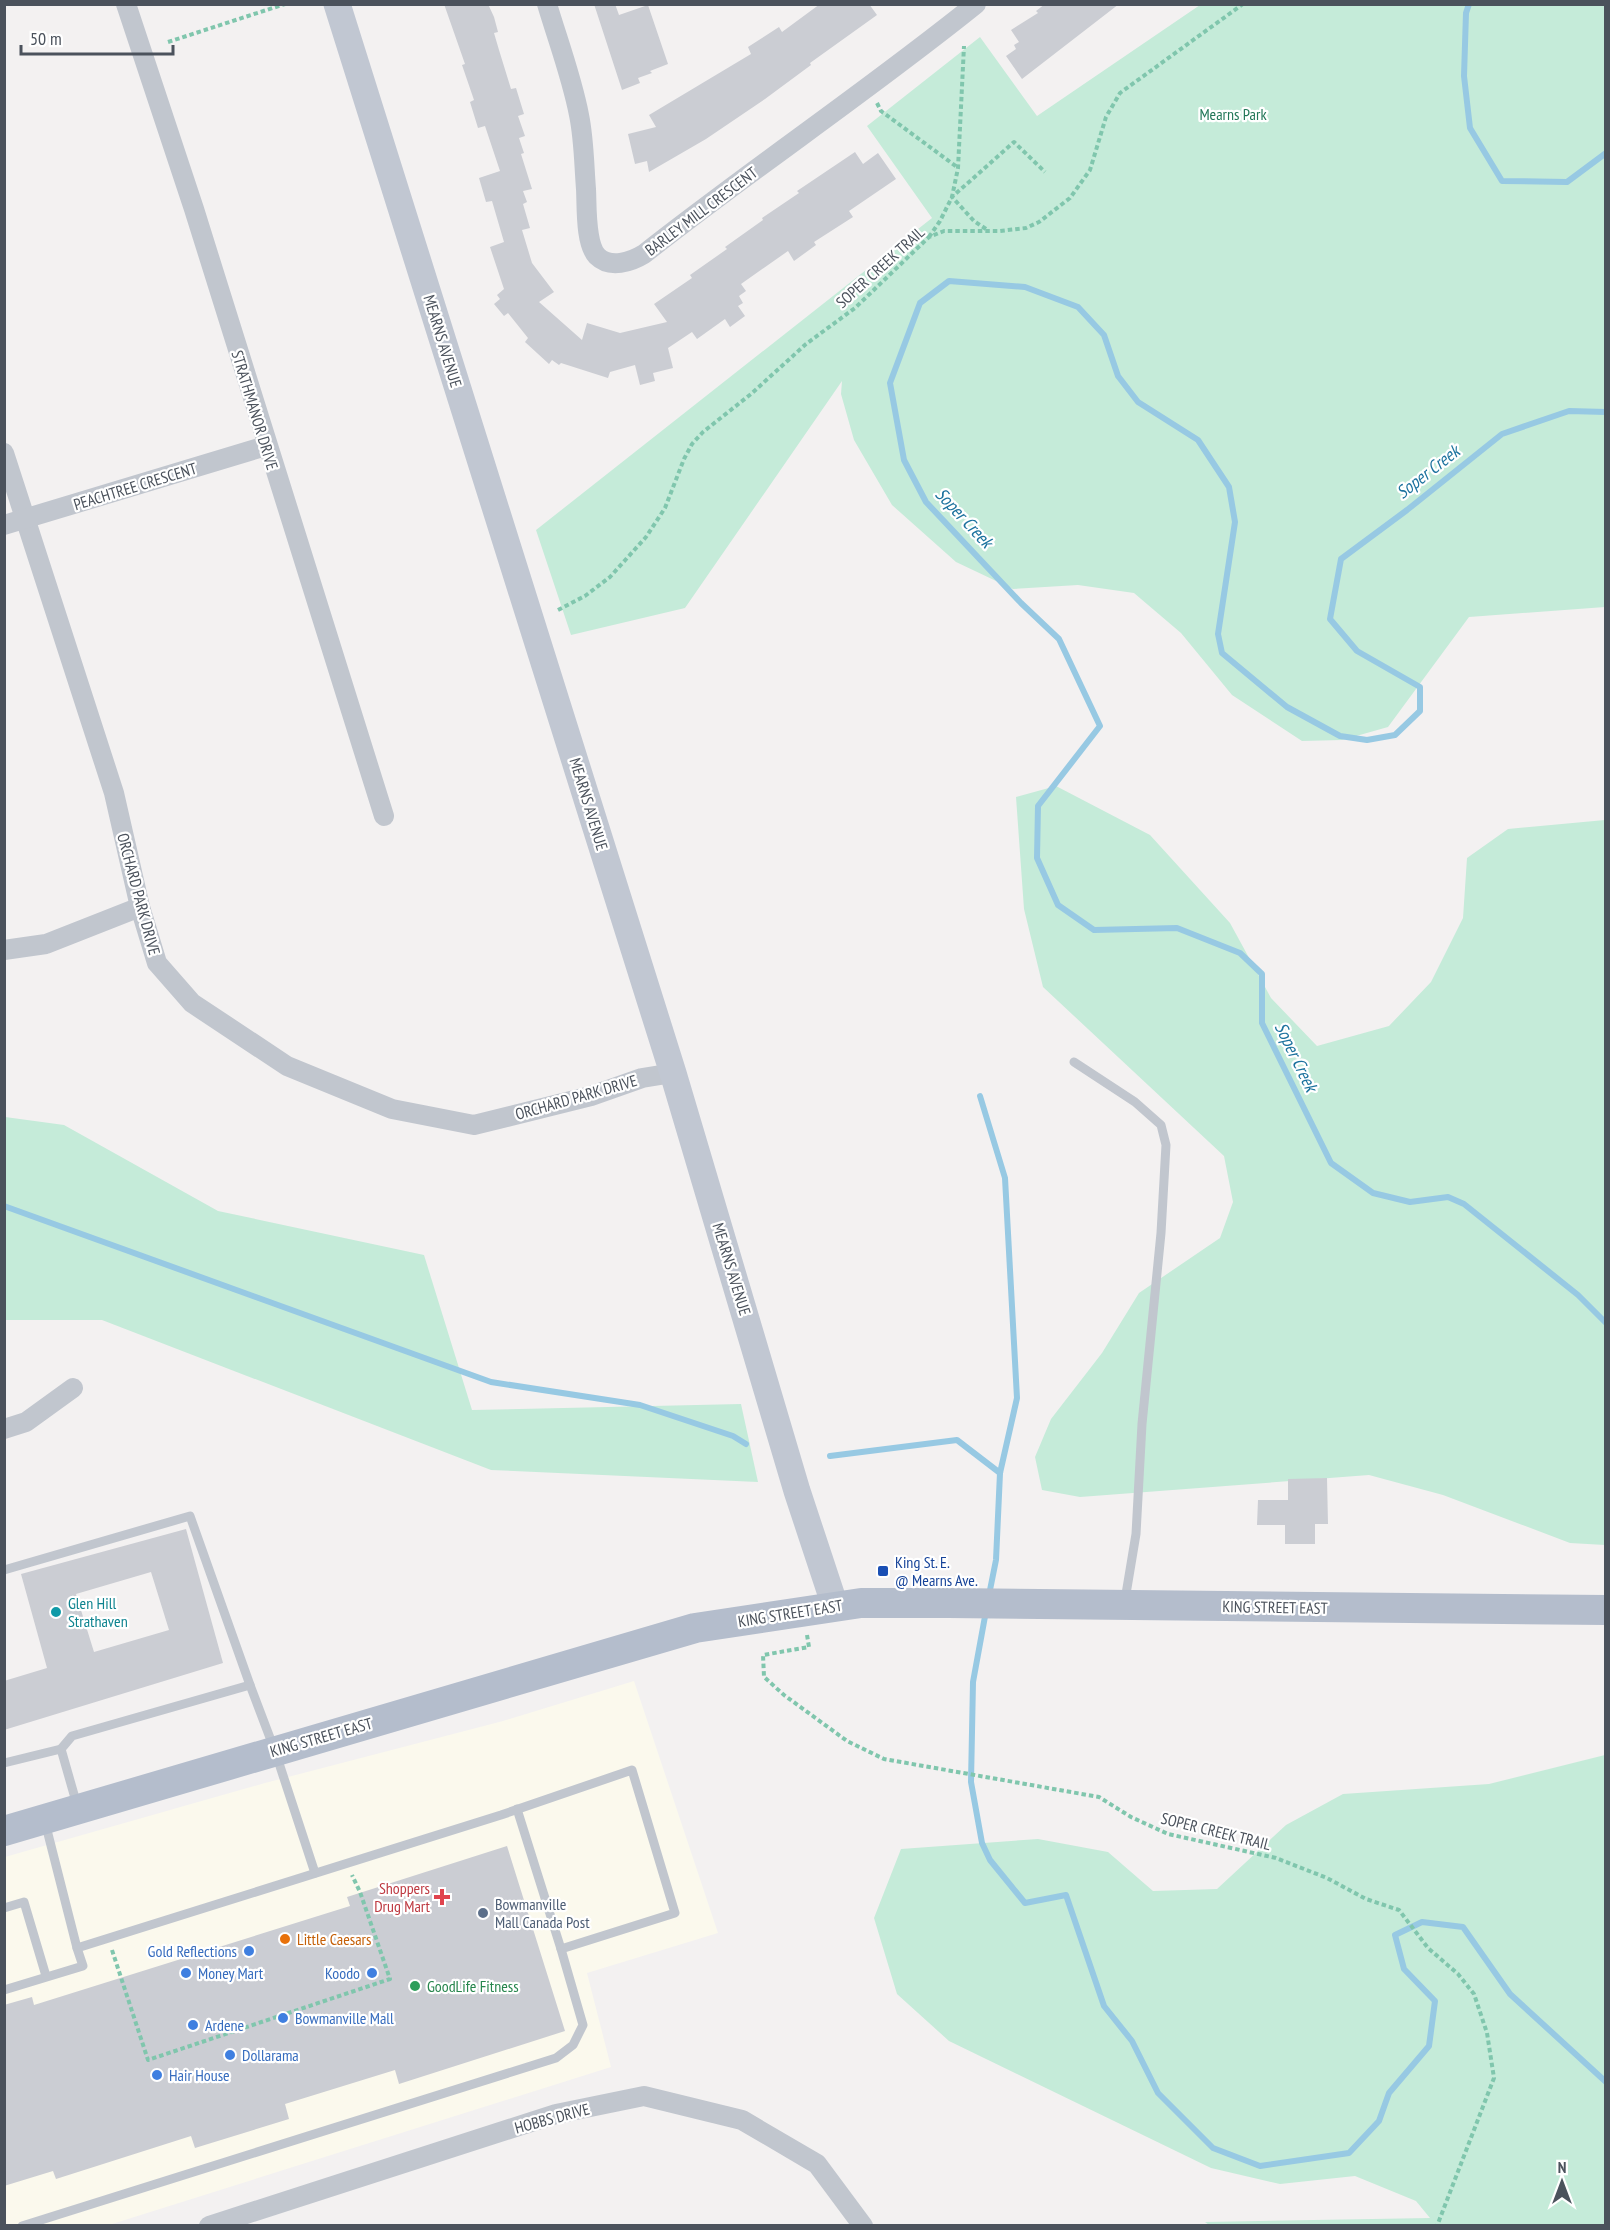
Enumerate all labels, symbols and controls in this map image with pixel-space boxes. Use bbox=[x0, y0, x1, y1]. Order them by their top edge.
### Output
scale bar bbox=[21, 18, 172, 56]
text: 50 m bbox=[30, 27, 62, 50]
park label: Mearns Park bbox=[1199, 104, 1267, 124]
street label: BARLEY MILL CRESCENT bbox=[641, 162, 761, 260]
street label: SOPER CREEK TRAIL bbox=[832, 222, 929, 312]
street label: MEARNS AVENUE bbox=[419, 292, 467, 390]
street label: STRATHMANOR DRIVE bbox=[227, 348, 283, 472]
water label: Soper Creek bbox=[1391, 438, 1466, 503]
street label: PEACHTREE CRESCENT bbox=[71, 458, 199, 514]
water label: Soper Creek bbox=[931, 483, 999, 554]
street label: MEARNS AVENUE bbox=[565, 755, 613, 853]
street label: ORCHARD PARK DRIVE bbox=[113, 831, 165, 957]
water label: Soper Creek bbox=[1270, 1018, 1324, 1097]
street label: ORCHARD PARK DRIVE bbox=[513, 1070, 639, 1124]
street label: MEARNS AVENUE bbox=[708, 1220, 756, 1318]
place label: King St. E. @ Mearns Ave. bbox=[895, 1552, 978, 1590]
marker: King St. E. @ Mearns Ave. bbox=[876, 1564, 890, 1578]
place label: Glen Hill Strathaven bbox=[68, 1593, 128, 1631]
street label: KING STREET EAST bbox=[736, 1595, 844, 1631]
street label: KING STREET EAST bbox=[1222, 1596, 1328, 1618]
marker: Glen Hill Strathaven bbox=[49, 1605, 63, 1619]
street label: KING STREET EAST bbox=[268, 1713, 374, 1761]
street label: SOPER CREEK TRAIL bbox=[1159, 1808, 1273, 1854]
place label: Shoppers Drug Mart bbox=[374, 1878, 431, 1916]
marker: Shoppers Drug Mart bbox=[435, 1890, 449, 1904]
place label: Bowmanville Mall Canada Post bbox=[495, 1894, 590, 1932]
marker: Bowmanville Mall Canada Post bbox=[476, 1906, 490, 1920]
place label: Little Caesars bbox=[297, 1929, 371, 1949]
marker: Little Caesars bbox=[278, 1932, 292, 1946]
place label: Gold Reflections bbox=[148, 1941, 237, 1961]
marker: Gold Reflections bbox=[242, 1944, 256, 1958]
place label: Money Mart bbox=[198, 1963, 264, 1983]
place label: Koodo bbox=[325, 1963, 360, 1983]
marker: Money Mart bbox=[179, 1966, 193, 1980]
marker: Koodo bbox=[365, 1966, 379, 1980]
place label: GoodLife Fitness bbox=[427, 1976, 519, 1996]
marker: GoodLife Fitness bbox=[408, 1979, 422, 1993]
place label: Bowmanville Mall bbox=[295, 2008, 394, 2028]
marker: Bowmanville Mall bbox=[276, 2011, 290, 2025]
place label: Ardene bbox=[205, 2015, 244, 2035]
marker: Ardene bbox=[186, 2018, 200, 2032]
place label: Dollarama bbox=[242, 2045, 299, 2065]
marker: Dollarama bbox=[223, 2048, 237, 2062]
place label: Hair House bbox=[169, 2065, 230, 2085]
marker: Hair House bbox=[150, 2068, 164, 2082]
street label: HOBBS DRIVE bbox=[512, 2098, 592, 2138]
north arrow bbox=[1532, 2152, 1592, 2212]
text: N bbox=[1558, 2157, 1566, 2177]

